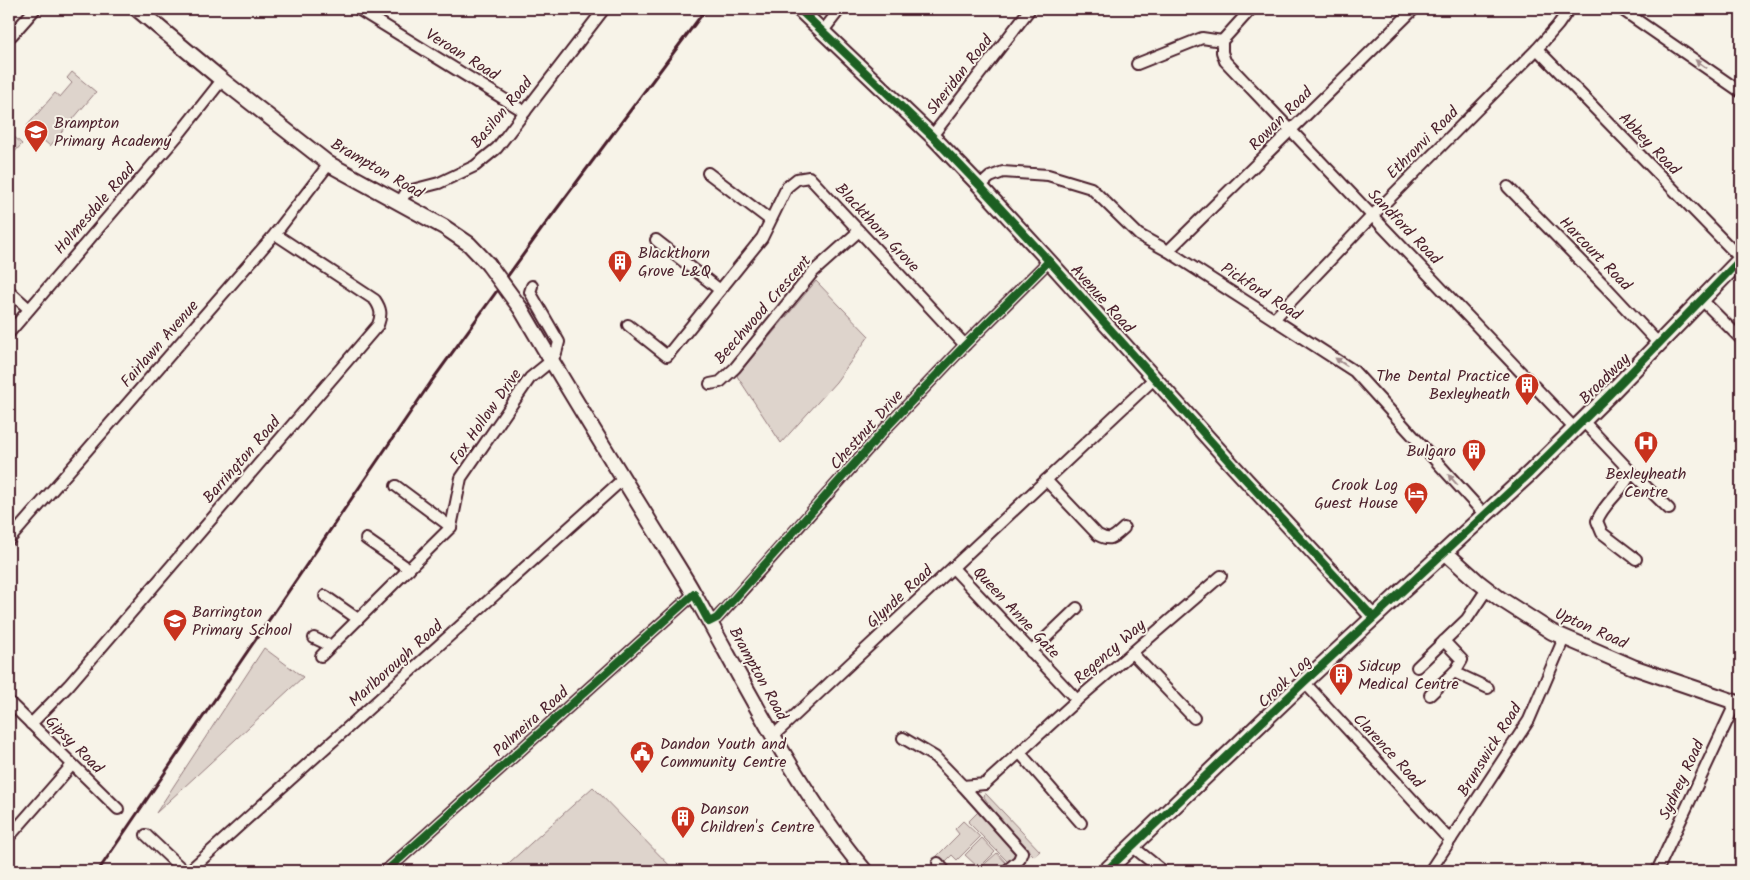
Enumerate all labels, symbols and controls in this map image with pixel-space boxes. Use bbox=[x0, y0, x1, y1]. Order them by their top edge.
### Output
street label: Veroan Road bbox=[420, 22, 505, 88]
street label: Sheridan Road bbox=[921, 29, 1000, 120]
one-way arrow bbox=[1694, 59, 1708, 69]
street label: Basilon Road bbox=[465, 71, 540, 154]
street label: Rowan Road bbox=[1243, 80, 1320, 157]
street label: Ethronvi Road bbox=[1381, 100, 1466, 185]
street label: Abbey Road bbox=[1612, 107, 1686, 182]
place label: Brampton Primary Academy bbox=[54, 111, 172, 154]
school or university icon: Brampton Primary Academy bbox=[23, 119, 49, 153]
street label: Brampton Road bbox=[326, 132, 429, 206]
street label: Holmesdale Road bbox=[48, 157, 142, 260]
street label: Blackthorn Grove bbox=[829, 178, 925, 278]
street label: Sandford Road bbox=[1361, 183, 1448, 271]
street label: Harcourt Road bbox=[1553, 211, 1638, 298]
place label: Blackthorn Grove L&Q bbox=[638, 241, 711, 284]
building icon: Blackthorn Grove L&Q bbox=[607, 249, 633, 283]
street label: Beechwood Crescent bbox=[708, 249, 818, 370]
street label: Pickford Road bbox=[1216, 256, 1307, 328]
street label: Avenue Road bbox=[1064, 259, 1141, 340]
street label: Fairlawn Avenue bbox=[115, 295, 205, 393]
street label: Broadway bbox=[1574, 347, 1637, 410]
one-way arrow bbox=[1334, 357, 1348, 367]
street label: Fox Hollow Drive bbox=[444, 364, 528, 470]
place label: The Dental Practice Bexleyheath bbox=[1376, 364, 1510, 407]
building icon: The Dental Practice Bexleyheath bbox=[1514, 372, 1540, 406]
street label: Chestnut Drive bbox=[824, 384, 910, 476]
street label: Barrington Road bbox=[197, 410, 288, 509]
hospital icon: Bexleyheath Centre bbox=[1633, 430, 1659, 464]
building icon: Bulgaro bbox=[1461, 438, 1487, 472]
place label: Bulgaro bbox=[1407, 439, 1456, 464]
place label: Bexleyheath Centre bbox=[1606, 462, 1686, 505]
place label: Crook Log Guest House bbox=[1314, 473, 1398, 516]
one-way arrow bbox=[1447, 474, 1459, 486]
hotel icon: Crook Log Guest House bbox=[1403, 481, 1429, 515]
street label: Glynde Road bbox=[861, 559, 940, 635]
street label: Queen Anne Gate bbox=[966, 561, 1066, 665]
place label: Barrington Primary School bbox=[192, 600, 292, 643]
street label: Upton Road bbox=[1550, 602, 1632, 657]
school or university icon: Barrington Primary School bbox=[162, 608, 188, 642]
street label: Regency Way bbox=[1068, 613, 1152, 690]
street label: Marlborough Road bbox=[343, 614, 450, 713]
street label: Brampton Road bbox=[722, 623, 795, 726]
street label: Crook Log bbox=[1252, 650, 1318, 714]
place label: Sidcup Medical Centre bbox=[1358, 654, 1459, 697]
building icon: Sidcup Medical Centre bbox=[1328, 662, 1354, 696]
street label: Palmeira Road bbox=[487, 680, 575, 763]
street label: Brunswick Road bbox=[1451, 697, 1529, 802]
street label: Clarence Road bbox=[1347, 708, 1430, 795]
street label: Gipsy Road bbox=[39, 710, 110, 781]
place label: Dandon Youth and Community Centre bbox=[660, 732, 787, 775]
street label: Sydney Road bbox=[1653, 735, 1712, 824]
public building icon: Dandon Youth and Community Centre bbox=[629, 740, 655, 774]
place label: Danson Children's Centre bbox=[700, 797, 814, 840]
building icon: Danson Children's Centre bbox=[670, 805, 696, 839]

